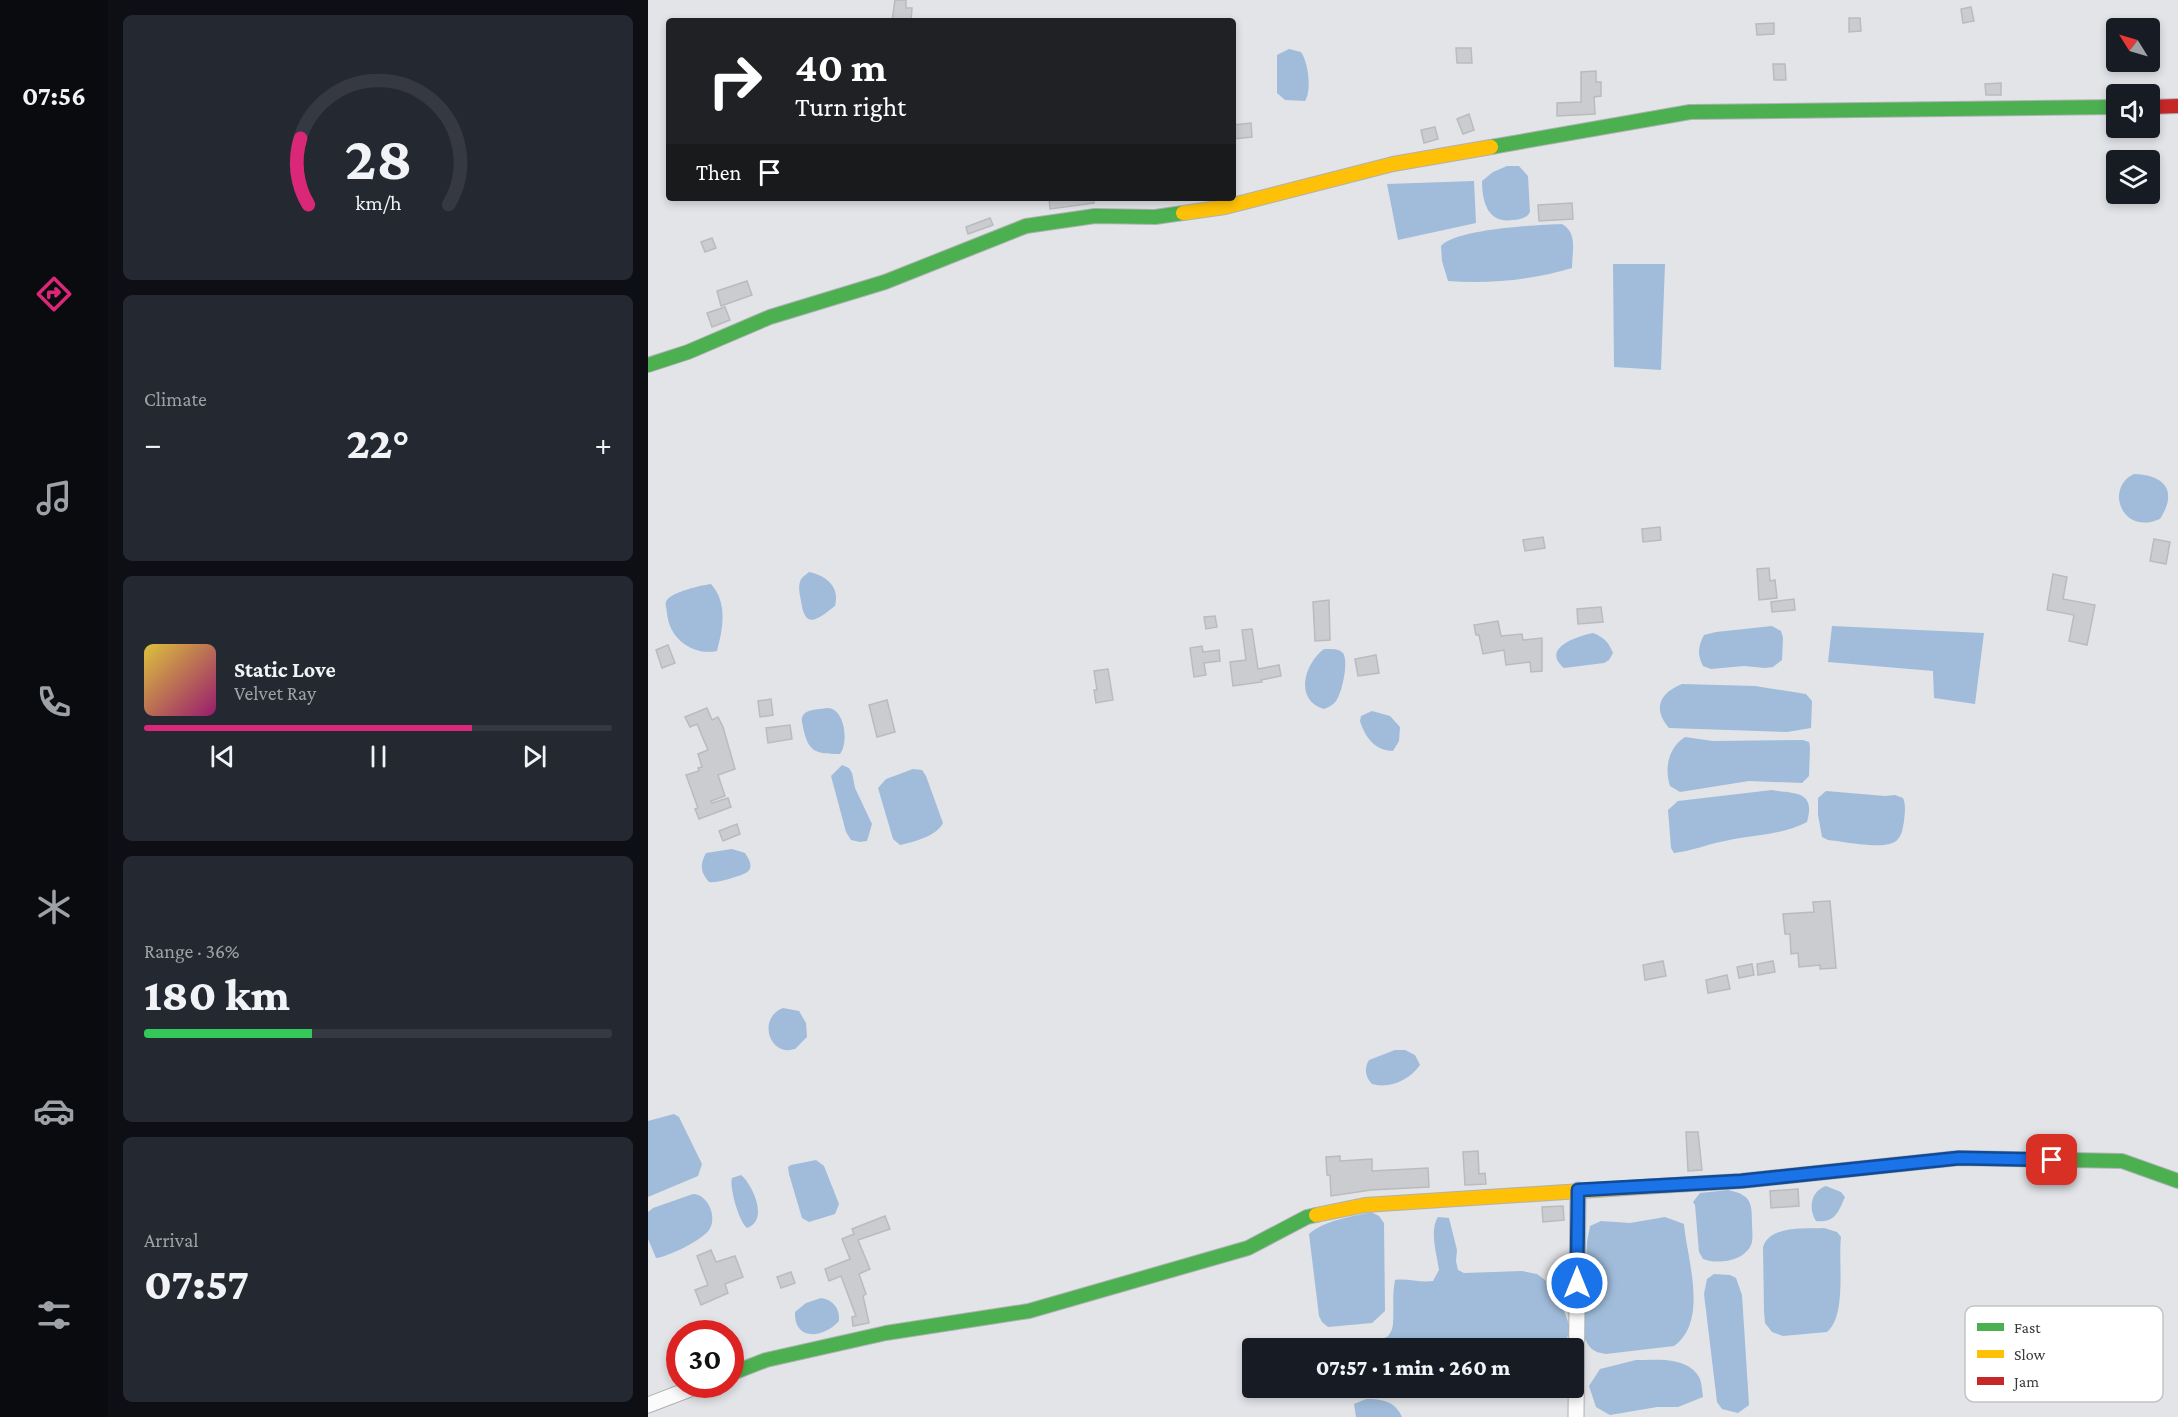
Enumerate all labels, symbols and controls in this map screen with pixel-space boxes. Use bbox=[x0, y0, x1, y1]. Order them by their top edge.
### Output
north arrow bbox=[2106, 18, 2160, 72]
map controls bbox=[2106, 18, 2160, 204]
icon: right bbox=[696, 42, 774, 120]
text: 40 m bbox=[795, 43, 887, 90]
text: 07:56 bbox=[22, 81, 86, 111]
button: sound bbox=[2106, 84, 2160, 138]
text: Turn right bbox=[795, 92, 906, 122]
text: 28 bbox=[344, 123, 412, 192]
button: layers bbox=[2106, 150, 2160, 204]
icon: arrive bbox=[753, 156, 786, 189]
text: Then bbox=[696, 160, 741, 185]
text: km/h bbox=[355, 191, 402, 215]
icon: directions bbox=[33, 273, 75, 315]
text: Climate bbox=[144, 388, 207, 410]
text: 22° bbox=[346, 418, 410, 468]
text: − bbox=[144, 425, 161, 462]
text: + bbox=[595, 425, 612, 462]
icon: music bbox=[33, 477, 75, 519]
text: Static Love bbox=[234, 657, 336, 682]
icon: phone bbox=[33, 681, 75, 723]
text: Velvet Ray bbox=[234, 682, 316, 704]
icon: previous bbox=[206, 740, 239, 773]
icon: pause bbox=[362, 740, 395, 773]
icon: next bbox=[518, 740, 551, 773]
icon: climate bbox=[33, 886, 75, 928]
text: Range · 36% bbox=[144, 940, 240, 962]
text: 180 km bbox=[144, 970, 290, 1020]
icon: car bbox=[33, 1090, 75, 1132]
pin bbox=[2026, 1134, 2077, 1185]
icon: arrive bbox=[2035, 1143, 2068, 1176]
text: Arrival bbox=[144, 1229, 198, 1251]
position arrow bbox=[1545, 1251, 1609, 1315]
text: 07:57 bbox=[144, 1259, 249, 1309]
icon: filters bbox=[33, 1294, 75, 1336]
legend bbox=[1965, 1306, 2163, 1402]
text: Fast bbox=[2014, 1319, 2041, 1336]
speed limit sign: 30 bbox=[666, 1320, 744, 1398]
text: Slow bbox=[2014, 1346, 2046, 1363]
text: 07:57 · 1 min · 260 m bbox=[1316, 1355, 1510, 1380]
text: Jam bbox=[2012, 1373, 2039, 1391]

